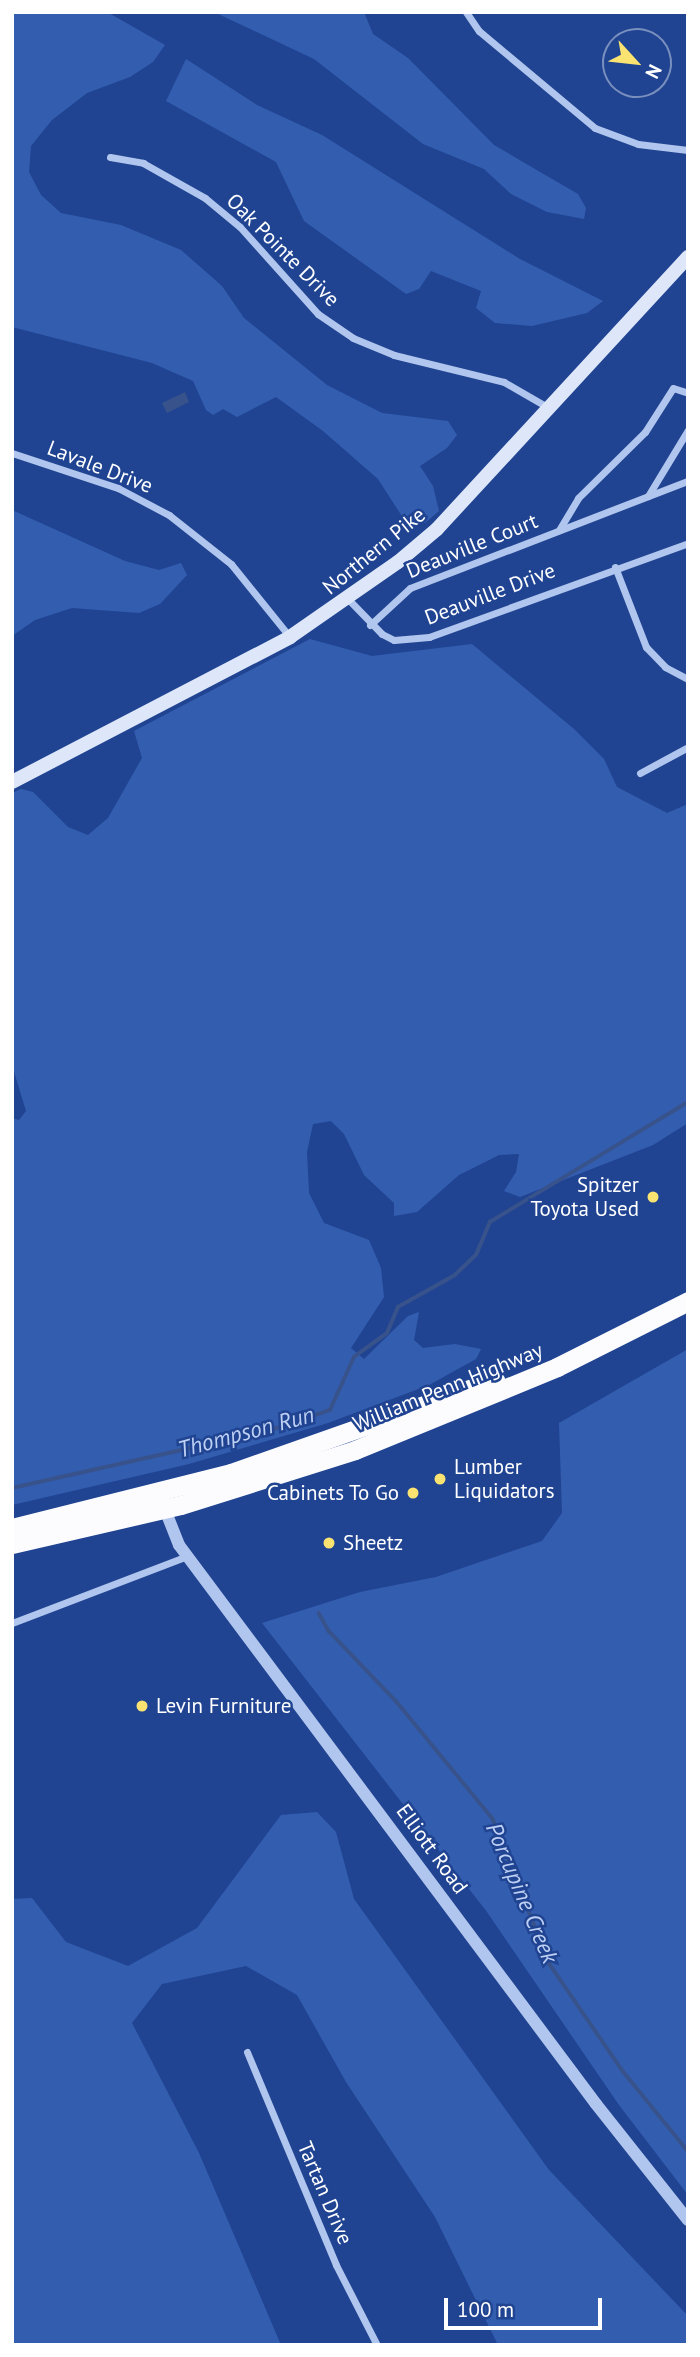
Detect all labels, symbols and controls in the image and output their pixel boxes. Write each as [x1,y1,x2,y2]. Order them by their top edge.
north arrow [602,28,672,98]
text: N [640,61,667,83]
street label: Oak Pointe Drive [221,188,345,312]
street label: Lavale Drive [44,435,156,499]
street label: Northern Pike [318,502,430,600]
street label: Deauville Court [403,508,541,584]
street label: Deauville Drive [421,558,559,630]
place label: Spitzer Toyota Used [531,1172,639,1222]
marker: Spitzer Toyota Used [645,1189,661,1205]
street label: William Penn Highway [349,1337,547,1437]
water label: Thompson Run [175,1401,317,1463]
place label: Lumber Liquidators [454,1454,555,1504]
marker: Lumber Liquidators [432,1471,448,1487]
place label: Cabinets To Go [266,1480,399,1506]
marker: Cabinets To Go [405,1485,421,1501]
place label: Sheetz [343,1530,403,1556]
marker: Sheetz [321,1535,337,1551]
place label: Levin Furniture [156,1693,291,1719]
marker: Levin Furniture [134,1698,150,1714]
street label: Elliott Road [391,1799,473,1899]
water label: Porcupine Creek [480,1819,564,1967]
street label: Tartan Drive [292,2138,358,2248]
scale bar [448,2284,606,2328]
text: 100 m [457,2296,514,2323]

